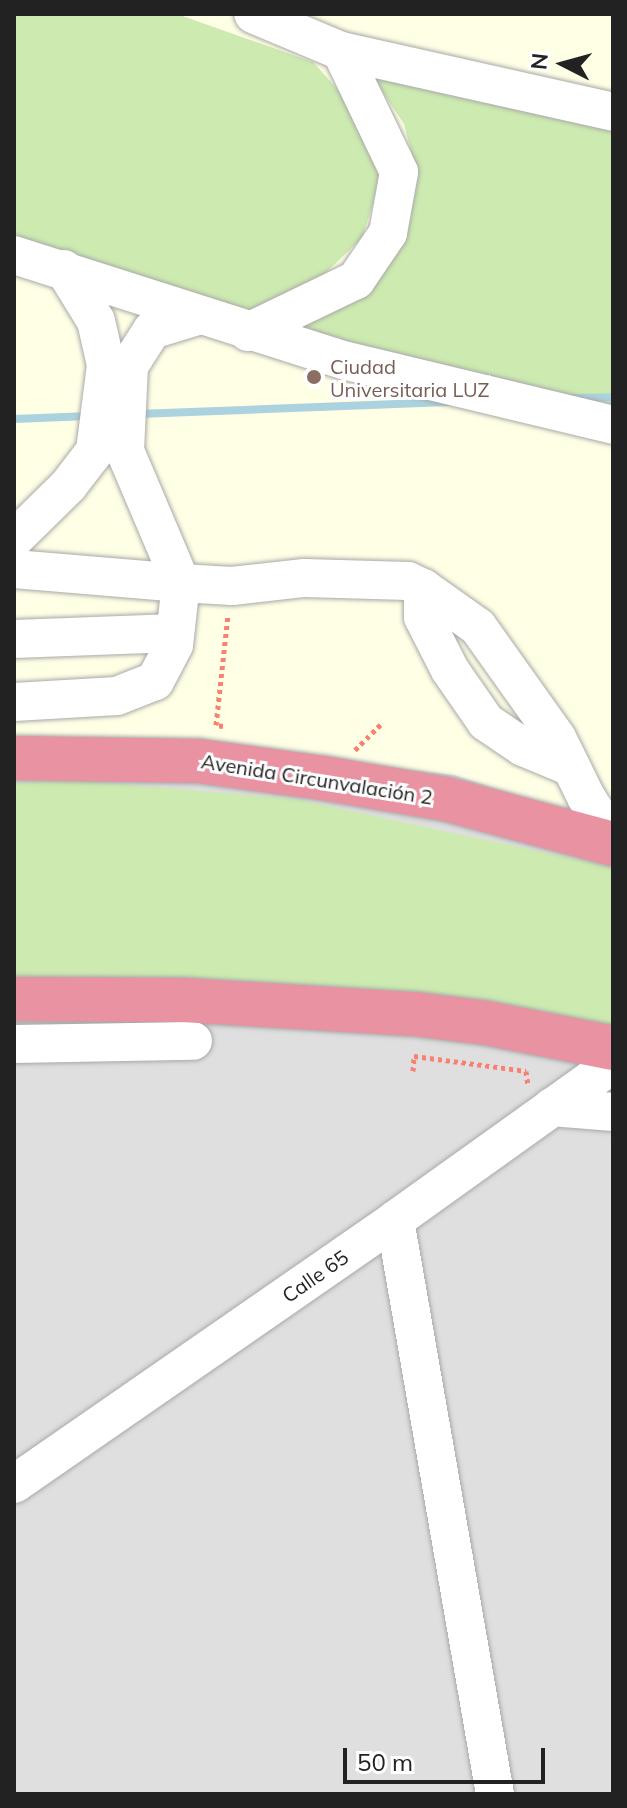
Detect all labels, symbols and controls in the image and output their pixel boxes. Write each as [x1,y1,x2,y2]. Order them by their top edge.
north arrow [523,24,603,104]
text: N [524,52,554,71]
place label: Ciudad Universitaria LUZ [330,354,489,401]
marker: Ciudad Universitaria LUZ [305,368,323,386]
street label: Avenida Circunvalación 2 [200,749,434,809]
street label: Calle 65 [277,1245,353,1307]
scale bar [347,1732,549,1782]
text: 50 m [357,1747,413,1777]

